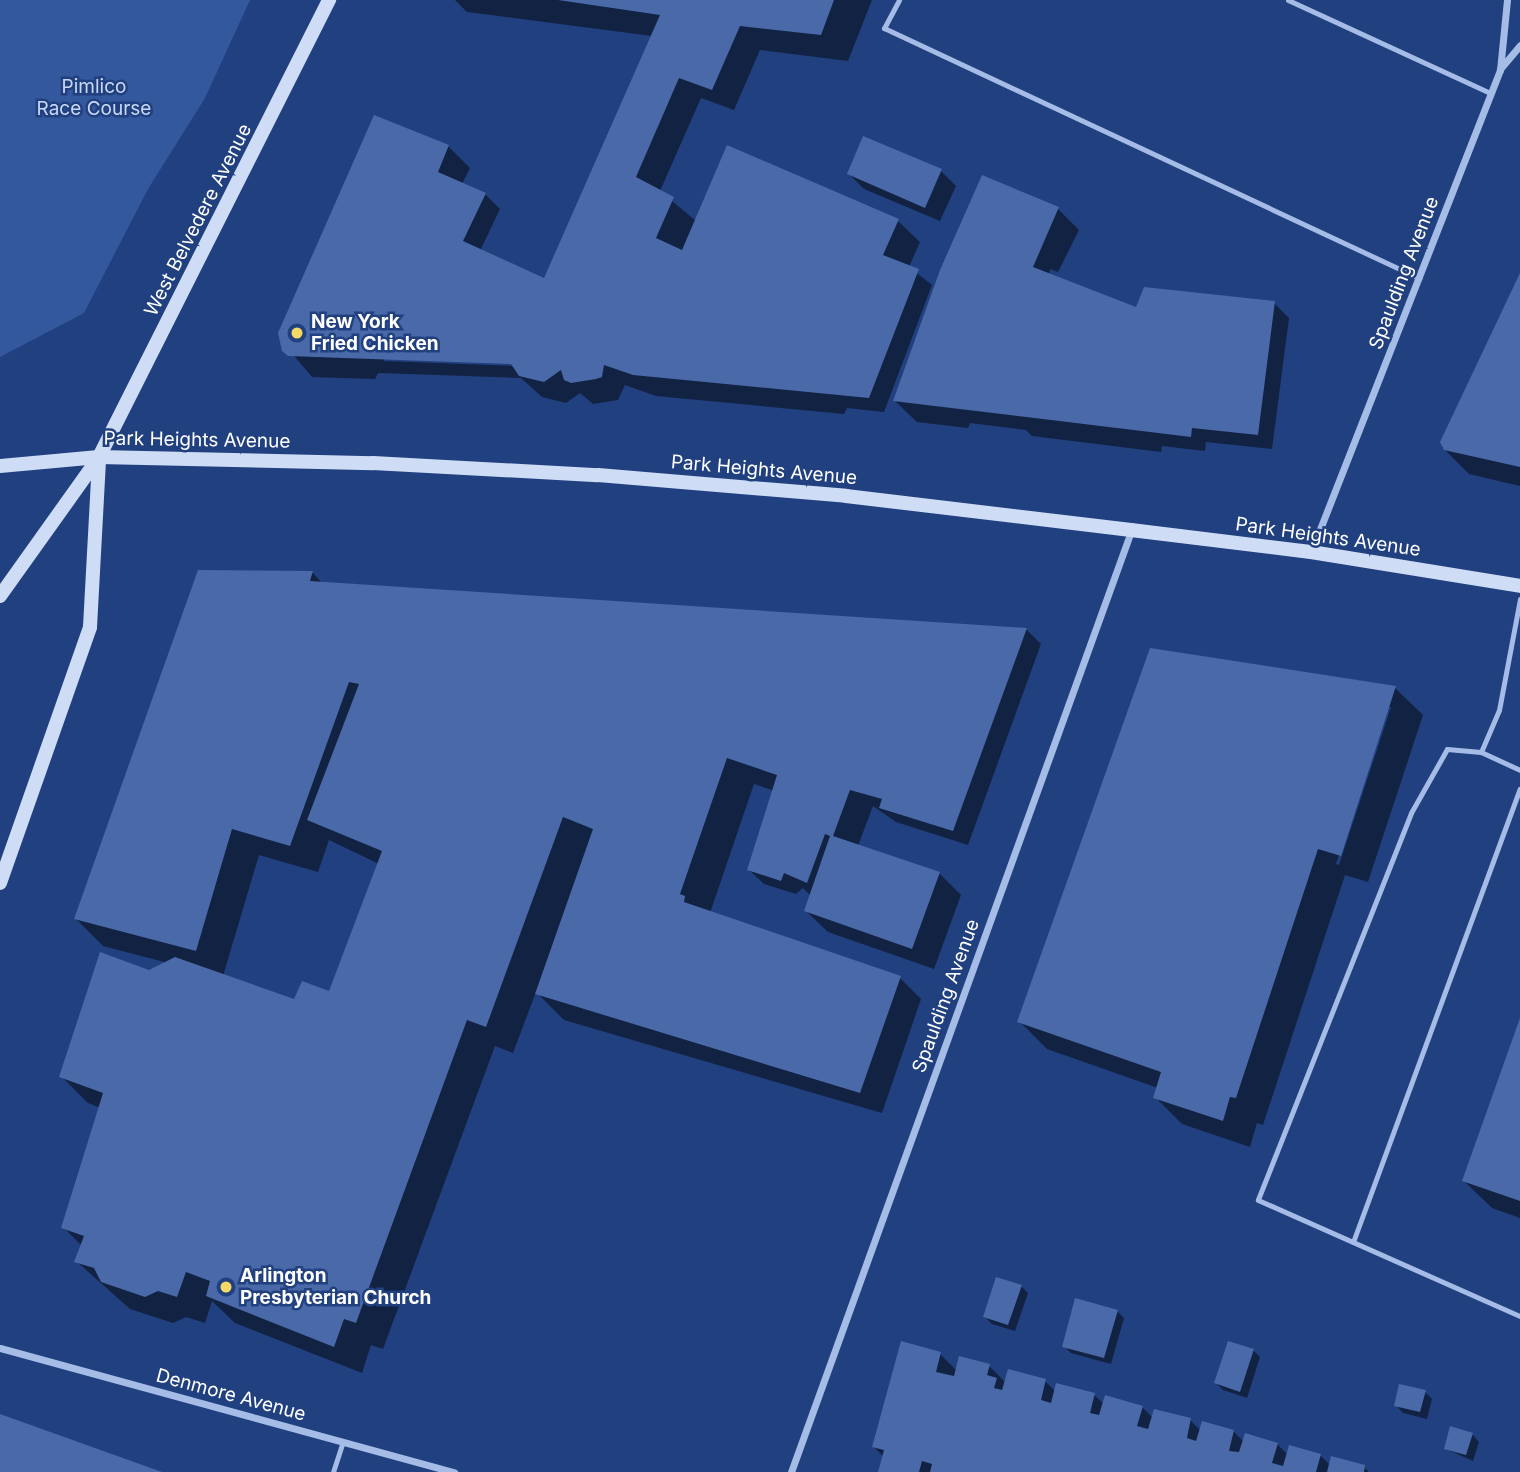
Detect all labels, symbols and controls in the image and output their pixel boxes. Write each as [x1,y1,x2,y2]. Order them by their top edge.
park label: Pimlico Race Course [37,76,151,120]
street label: West Belvedere Avenue [140,120,256,320]
street label: Spaulding Avenue [1364,193,1444,353]
place label: New York Fried Chicken [311,311,439,355]
marker: New York Fried Chicken [289,325,305,341]
street label: Park Heights Avenue [103,427,291,453]
street label: Park Heights Avenue [670,451,858,489]
street label: Park Heights Avenue [1234,513,1422,561]
street label: Spaulding Avenue [908,916,984,1076]
place label: Arlington Presbyterian Church [240,1265,431,1309]
marker: Arlington Presbyterian Church [218,1279,234,1295]
street label: Denmore Avenue [154,1364,308,1426]

